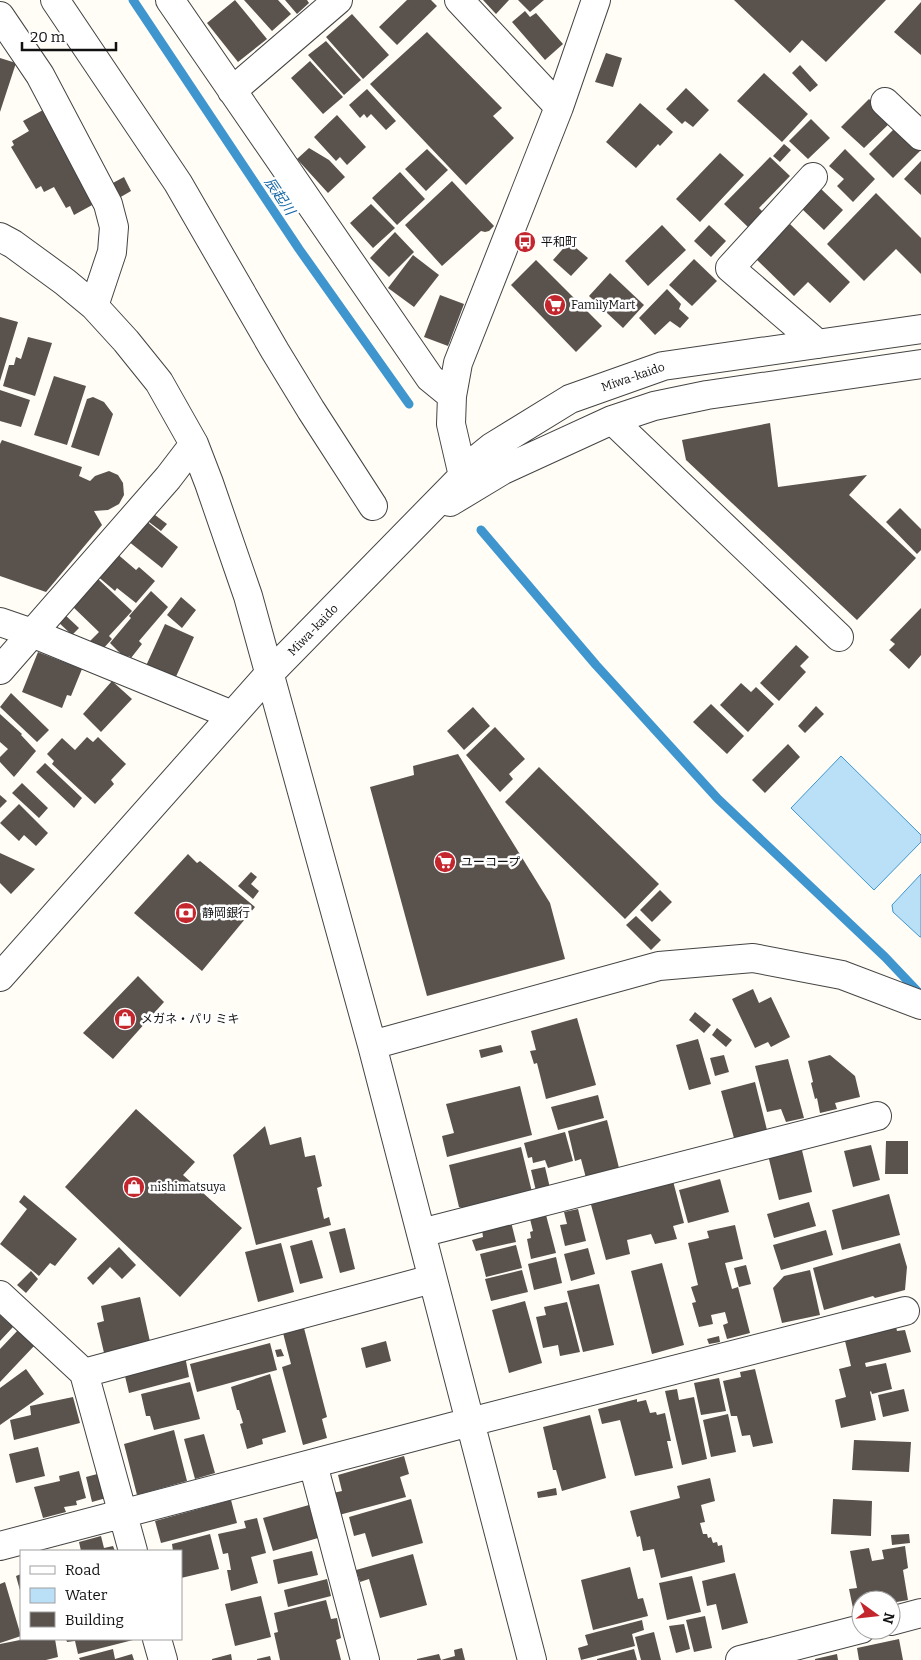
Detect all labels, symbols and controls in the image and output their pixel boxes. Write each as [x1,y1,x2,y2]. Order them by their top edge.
scale bar [22,20,116,52]
text: 20 m [30,28,66,46]
water label: 辰起川 [261,174,299,220]
bus stop icon: 平和町 [513,230,537,254]
place label: 平和町 [541,235,577,249]
supermarket icon: FamilyMart [543,293,567,317]
place label: FamilyMart [571,298,636,312]
street label: Miwa-kaido [599,360,667,394]
street label: Miwa-kaido [285,601,341,659]
supermarket icon: ユーコープ [433,850,457,874]
place label: ユーコープ [461,855,520,869]
bank icon: 静岡銀行 [174,901,198,925]
place label: 静岡銀行 [202,906,250,920]
shop icon: メガネ・パリ ミキ [113,1007,137,1031]
place label: メガネ・パリ ミキ [141,1012,239,1026]
shop icon: nishimatsuya [122,1175,146,1199]
place label: nishimatsuya [150,1180,226,1194]
legend [20,1550,182,1640]
text: Road [65,1561,100,1579]
text: Water [65,1586,108,1604]
north arrow [851,1590,901,1640]
text: Building [65,1611,124,1629]
text: N [878,1611,898,1626]

